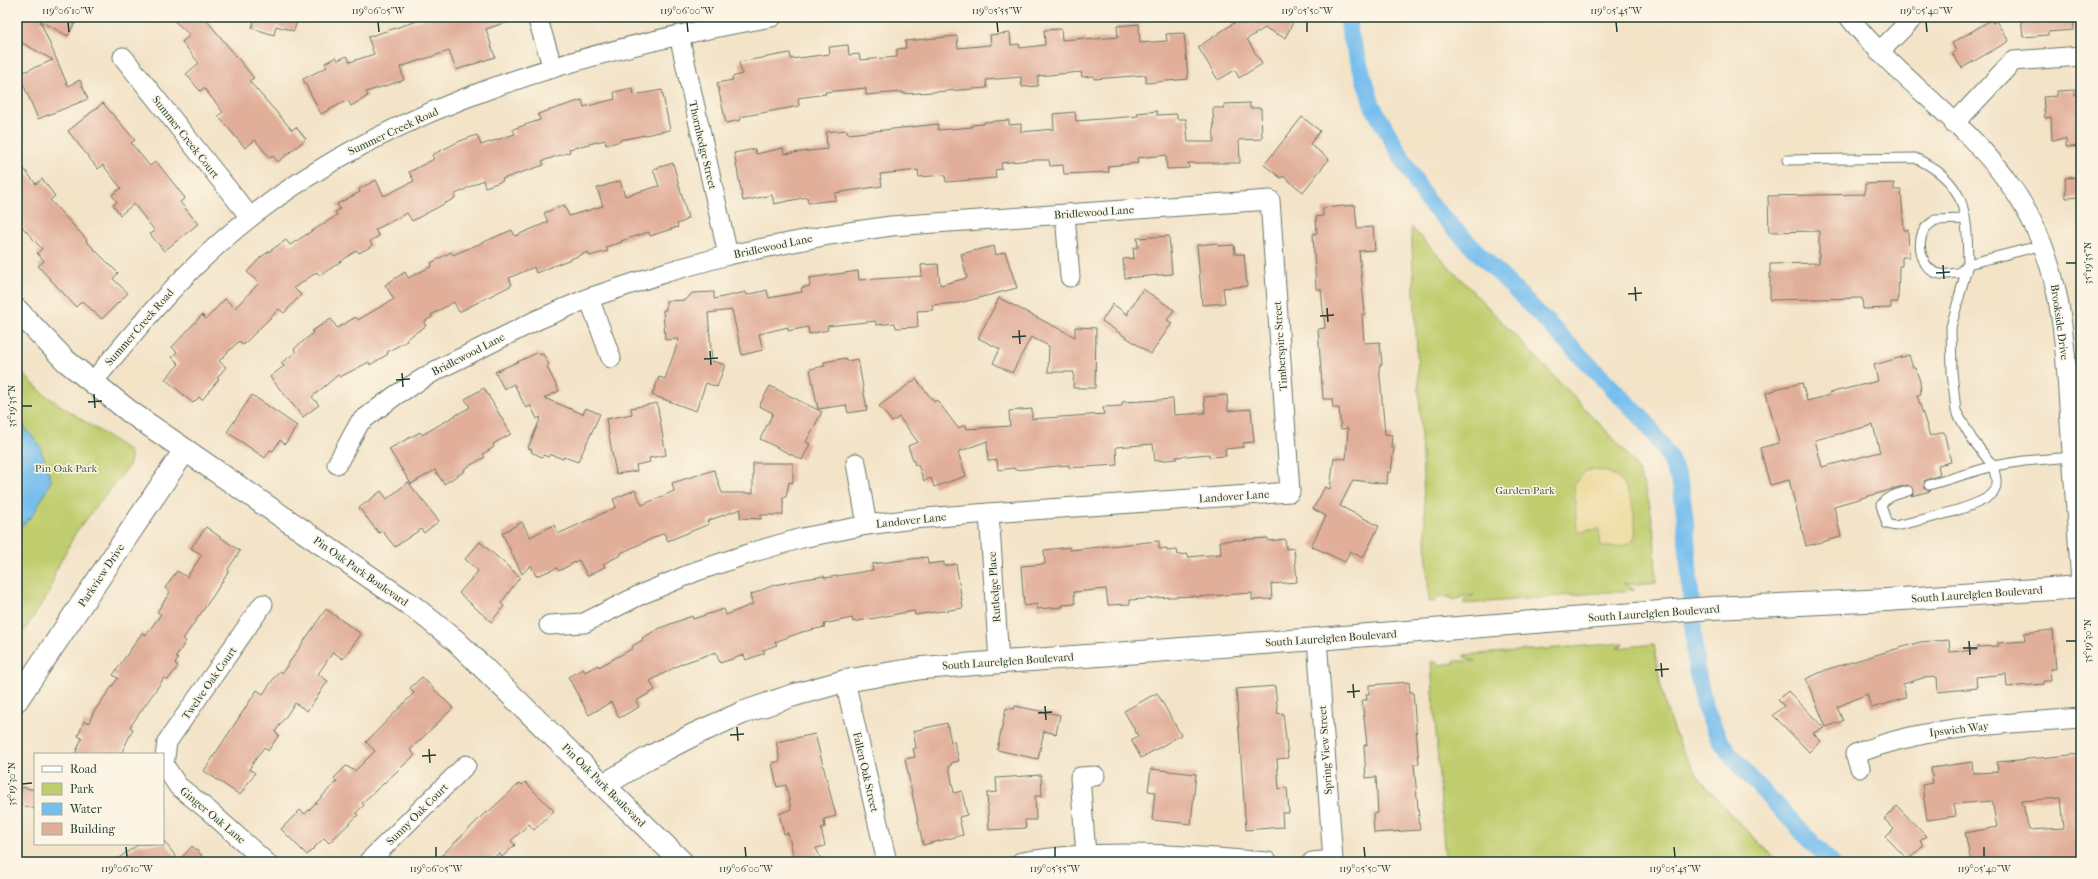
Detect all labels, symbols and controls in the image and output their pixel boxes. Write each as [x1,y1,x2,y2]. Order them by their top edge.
text: 119°06'10"W [42,5,95,17]
text: 119°06'05"W [352,5,406,17]
text: 119°06'00"W [660,5,715,17]
text: 119°05'55"W [972,5,1023,17]
text: 119°05'50"W [1281,5,1334,17]
text: 119°05'45"W [1590,5,1643,17]
text: 119°05'40"W [1899,5,1954,17]
street label: Summer Creek Court [149,93,222,181]
street label: Thornhedge Street [686,100,719,191]
street label: Summer Creek Road [346,104,441,158]
street label: Bridlewood Lane [1054,203,1135,222]
street label: Bridlewood Lane [732,232,814,261]
text: 35°19'35"N [2082,241,2094,284]
street label: Brookside Drive [2048,283,2071,361]
street label: Summer Creek Road [102,285,177,369]
street label: Timberspire Street [1271,300,1290,391]
street label: Bridlewood Lane [430,330,507,378]
text: 35°19'35"N [6,384,18,427]
park label: Pin Oak Park [35,462,97,475]
park label: Garden Park [1495,484,1555,497]
street label: Landover Lane [1198,488,1270,505]
street label: Landover Lane [875,510,947,531]
street label: Pin Oak Park Boulevard [311,534,411,610]
street label: Parkview Drive [76,541,128,609]
street label: Rutledge Place [985,551,1003,623]
street label: South Laurelglen Boulevard [1911,583,2044,606]
street label: South Laurelglen Boulevard [1588,602,1721,625]
text: 35°19'30"N [2082,619,2094,663]
street label: South Laurelglen Boulevard [1265,627,1398,650]
street label: Twelve Oak Court [179,644,239,722]
street label: South Laurelglen Boulevard [942,650,1075,673]
street label: Spring View Street [1316,705,1335,795]
street label: Ipswich Way [1929,719,1991,740]
street label: Fallen Oak Street [850,731,881,814]
street label: Pin Oak Park Boulevard [559,741,649,831]
legend [34,753,164,845]
text: 35°19'30"N [6,762,18,806]
text: Road [70,762,97,776]
street label: Sunny Oak Court [384,781,451,848]
text: Park [70,782,95,796]
street label: Ginger Oak Lane [177,784,248,847]
text: Water [69,802,103,816]
text: Building [70,822,115,836]
text: 119°06'10"W [101,863,154,875]
text: 119°06'05"W [410,863,464,875]
text: 119°06'00"W [719,863,774,875]
text: 119°05'55"W [1030,863,1081,875]
text: 119°05'50"W [1339,863,1392,875]
text: 119°05'45"W [1649,863,1702,875]
text: 119°05'40"W [1957,863,2012,875]

